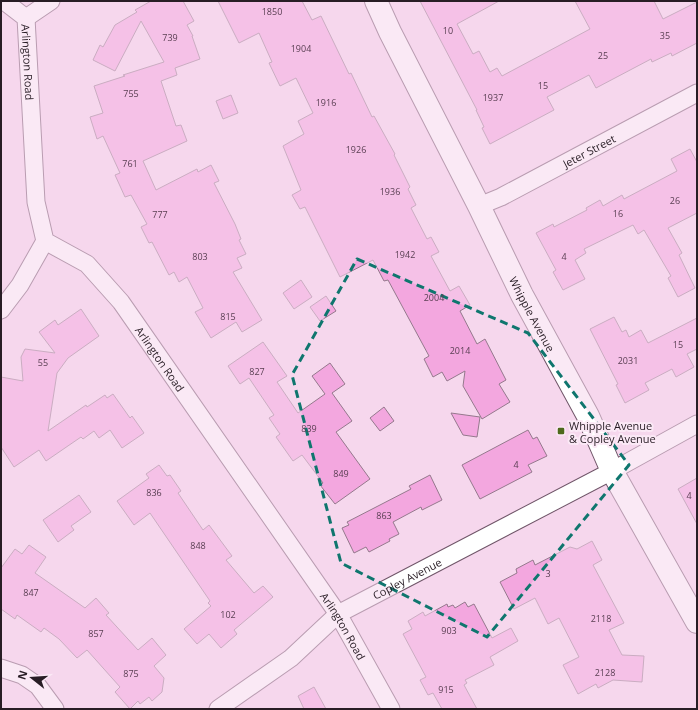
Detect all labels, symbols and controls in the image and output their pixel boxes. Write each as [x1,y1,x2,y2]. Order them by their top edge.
house number: 1850 [262,5,282,18]
street label: Arlington Road [19,24,38,101]
house number: 10 [443,24,453,37]
house number: 35 [660,29,670,42]
house number: 739 [162,31,178,44]
house number: 1904 [291,42,311,55]
house number: 25 [598,49,608,62]
house number: 15 [538,79,548,92]
house number: 755 [123,87,139,100]
house number: 1937 [483,91,503,104]
house number: 1916 [316,96,336,109]
street label: Jeter Street [559,130,618,171]
house number: 1926 [346,143,366,156]
house number: 761 [122,157,138,170]
house number: 1936 [380,185,400,198]
house number: 26 [670,194,680,207]
house number: 16 [613,207,623,220]
house number: 777 [152,208,168,221]
house number: 1942 [395,248,415,261]
house number: 803 [192,250,208,263]
house number: 4 [561,250,567,263]
street label: Whipple Avenue [507,274,559,354]
house number: 2004 [424,291,444,304]
house number: 815 [220,310,236,323]
street label: Arlington Road [132,323,188,394]
house number: 15 [673,338,683,351]
house number: 2014 [450,344,470,357]
house number: 2031 [618,354,638,367]
house number: 55 [38,356,48,369]
house number: 827 [249,365,265,378]
place label: Whipple Avenue & Copley Avenue [569,418,656,446]
house number: 839 [301,422,317,435]
marker: Whipple Avenue & Copley Avenue [556,426,566,436]
house number: 4 [513,458,519,471]
house number: 849 [333,467,349,480]
house number: 836 [146,486,162,499]
house number: 4 [686,489,692,502]
house number: 863 [376,509,392,522]
house number: 848 [190,539,206,552]
street label: Copley Avenue [370,554,444,602]
house number: 3 [545,567,551,580]
house number: 847 [23,586,39,599]
street label: Arlington Road [317,589,369,662]
house number: 102 [220,608,236,621]
house number: 2118 [591,612,611,625]
house number: 903 [441,624,457,637]
house number: 857 [88,627,104,640]
north arrow [12,658,52,698]
house number: 2128 [595,666,615,679]
house number: 875 [123,667,139,680]
text: N [13,668,30,681]
house number: 915 [438,683,454,696]

